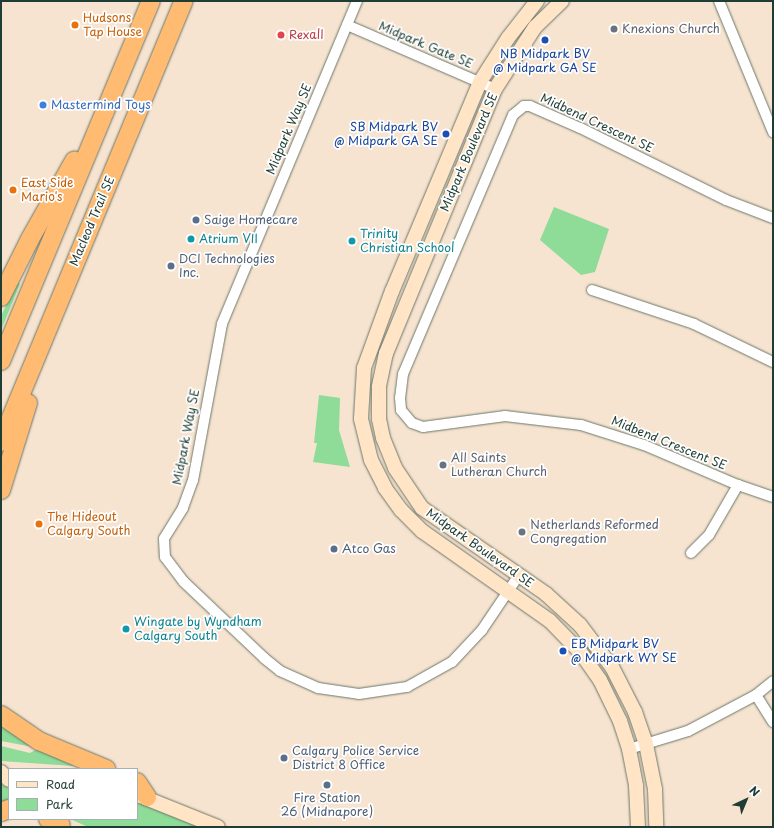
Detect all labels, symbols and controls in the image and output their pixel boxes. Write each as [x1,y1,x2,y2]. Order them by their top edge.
place label: Hudsons Tap House [83,11,143,39]
street label: Midpark Gate SE [377,19,475,71]
marker: Hudsons Tap House [70,20,80,30]
place label: Knexions Church [622,22,719,36]
marker: Knexions Church [609,24,619,34]
place label: Rexall [289,28,323,42]
marker: Rexall [276,30,286,40]
marker: NB Midpark BV @ Midpark GA SE [540,35,550,45]
place label: NB Midpark BV @ Midpark GA SE [493,47,597,75]
street label: Midpark Way SE [263,81,315,177]
street label: Midpark Boulevard SE [437,90,501,214]
street label: Midbend Crescent SE [539,91,655,155]
place label: Mastermind Toys [51,98,151,112]
marker: Mastermind Toys [38,100,48,110]
place label: SB Midpark BV @ Midpark GA SE [334,120,438,148]
marker: SB Midpark BV @ Midpark GA SE [441,129,451,139]
street label: Macleod Trail SE [66,173,118,269]
place label: East Side Mario's [21,176,74,204]
marker: East Side Mario's [8,185,18,195]
place label: Saige Homecare [204,213,298,227]
marker: Saige Homecare [191,215,201,225]
place label: Trinity Christian School [360,227,454,255]
place label: Atrium VII [199,232,258,246]
marker: Atrium VII [186,234,196,244]
marker: Trinity Christian School [347,236,357,246]
place label: DCI Technologies Inc. [179,252,276,280]
marker: DCI Technologies Inc. [166,261,176,271]
street label: Midpark Way SE [170,388,202,486]
street label: Midbend Crescent SE [610,413,728,473]
place label: All Saints Lutheran Church [451,451,547,479]
marker: All Saints Lutheran Church [438,460,448,470]
street label: Midpark Boulevard SE [423,505,537,591]
place label: The Hideout Calgary South [47,510,130,538]
place label: Netherlands Reformed Congregation [530,518,659,546]
marker: The Hideout Calgary South [34,519,44,529]
marker: Netherlands Reformed Congregation [517,527,527,537]
place label: Atco Gas [342,542,396,556]
marker: Atco Gas [329,544,339,554]
place label: Wingate by Wyndham Calgary South [134,615,263,643]
marker: Wingate by Wyndham Calgary South [121,624,131,634]
place label: EB Midpark BV @ Midpark WY SE [571,637,677,665]
marker: EB Midpark BV @ Midpark WY SE [558,646,568,656]
place label: Calgary Police Service District 8 Office [292,744,419,772]
marker: Calgary Police Service District 8 Office [279,753,289,763]
legend [8,768,138,820]
text: Road [46,775,75,793]
marker: Fire Station 26 (Midnapore) [322,780,332,790]
north arrow [726,780,766,820]
text: N [746,782,764,800]
place label: Fire Station 26 (Midnapore) [281,791,373,819]
text: Park [46,795,73,813]

